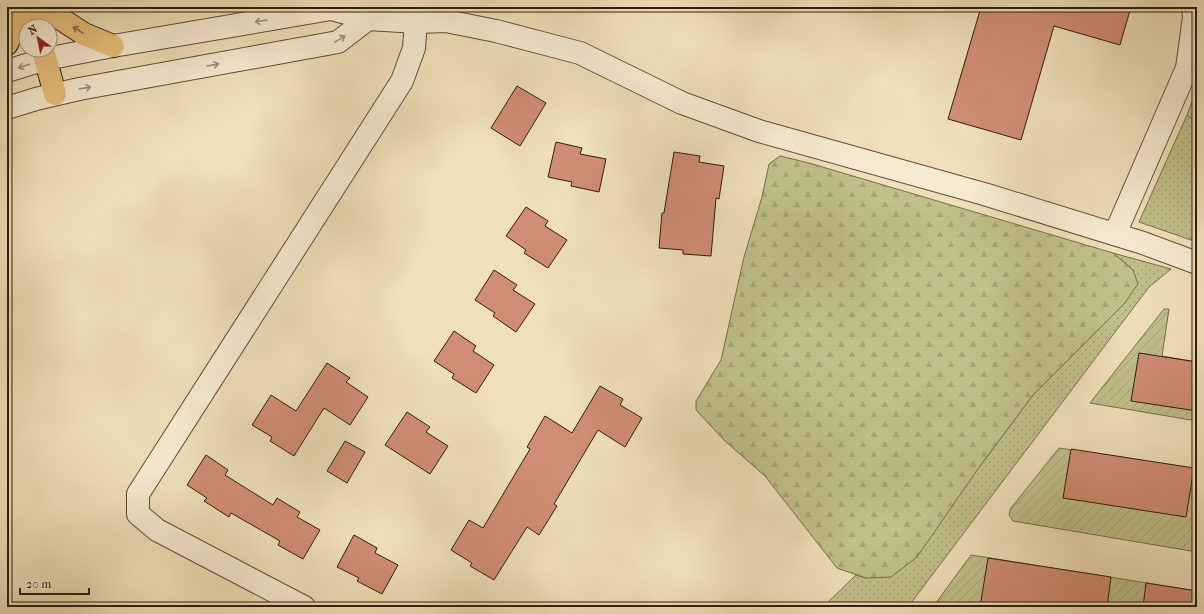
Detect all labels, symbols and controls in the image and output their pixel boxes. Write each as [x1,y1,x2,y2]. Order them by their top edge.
one-way arrow [255,17,268,25]
north arrow [18,18,58,58]
text: N [26,22,40,38]
one-way arrow [72,25,84,33]
one-way arrow [334,35,346,43]
one-way arrow [206,61,219,69]
one-way arrow [17,63,30,70]
one-way arrow [78,84,91,92]
scale bar [20,570,89,596]
text: 20 m [26,577,51,591]

